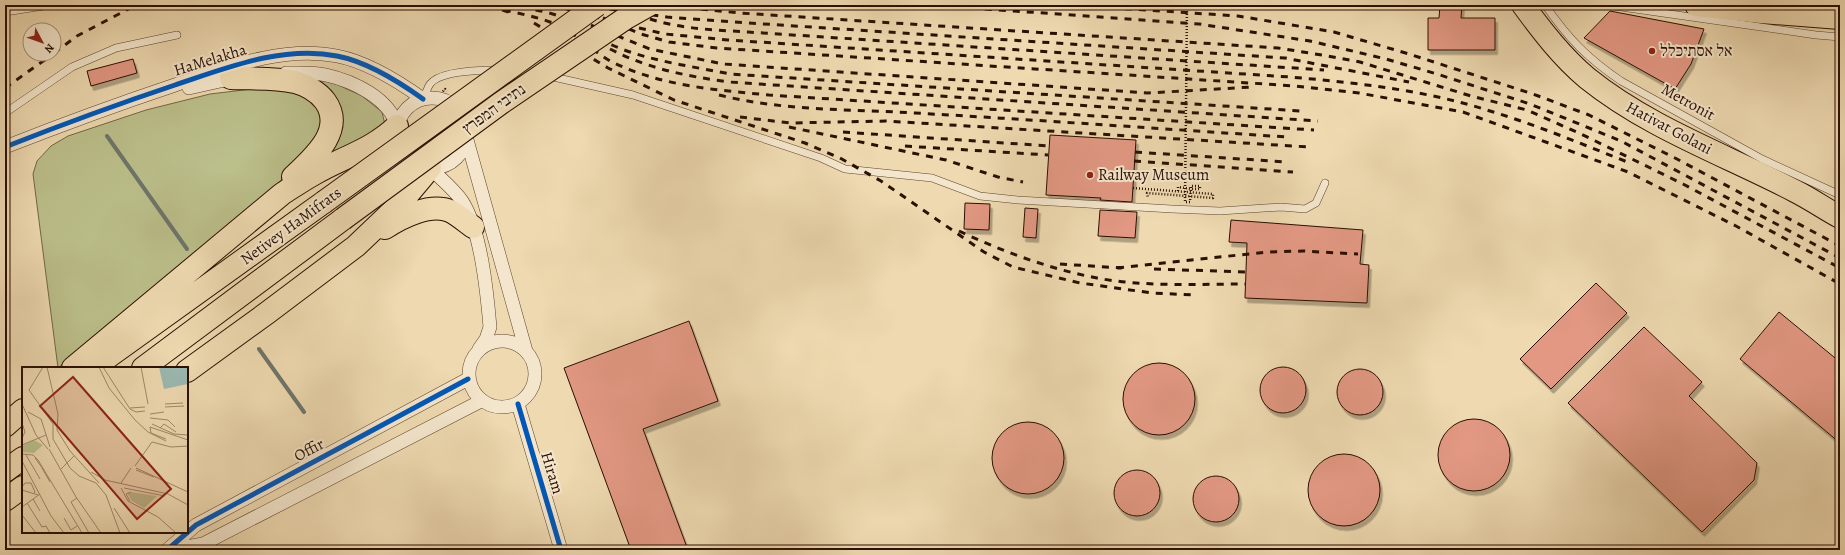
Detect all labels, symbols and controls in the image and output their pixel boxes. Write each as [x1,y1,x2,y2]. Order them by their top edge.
north arrow [22,22,62,62]
street label: HaMelakha [171,38,250,81]
text: N [41,40,57,56]
place label: אל אסתיכלל [1660,40,1732,62]
marker: אל אסתיכלל [1647,46,1657,56]
street label: Metronit [1657,78,1719,126]
street label: נתיבי המפרץ [458,79,530,139]
street label: Hativat Golani [1622,96,1716,160]
place label: Railway Museum [1098,164,1209,186]
marker: Railway Museum [1085,170,1095,180]
street label: Netivey HaMifrats [236,182,346,270]
inset map [22,367,188,533]
street label: Offir [290,433,328,467]
street label: Hiram [535,449,569,497]

